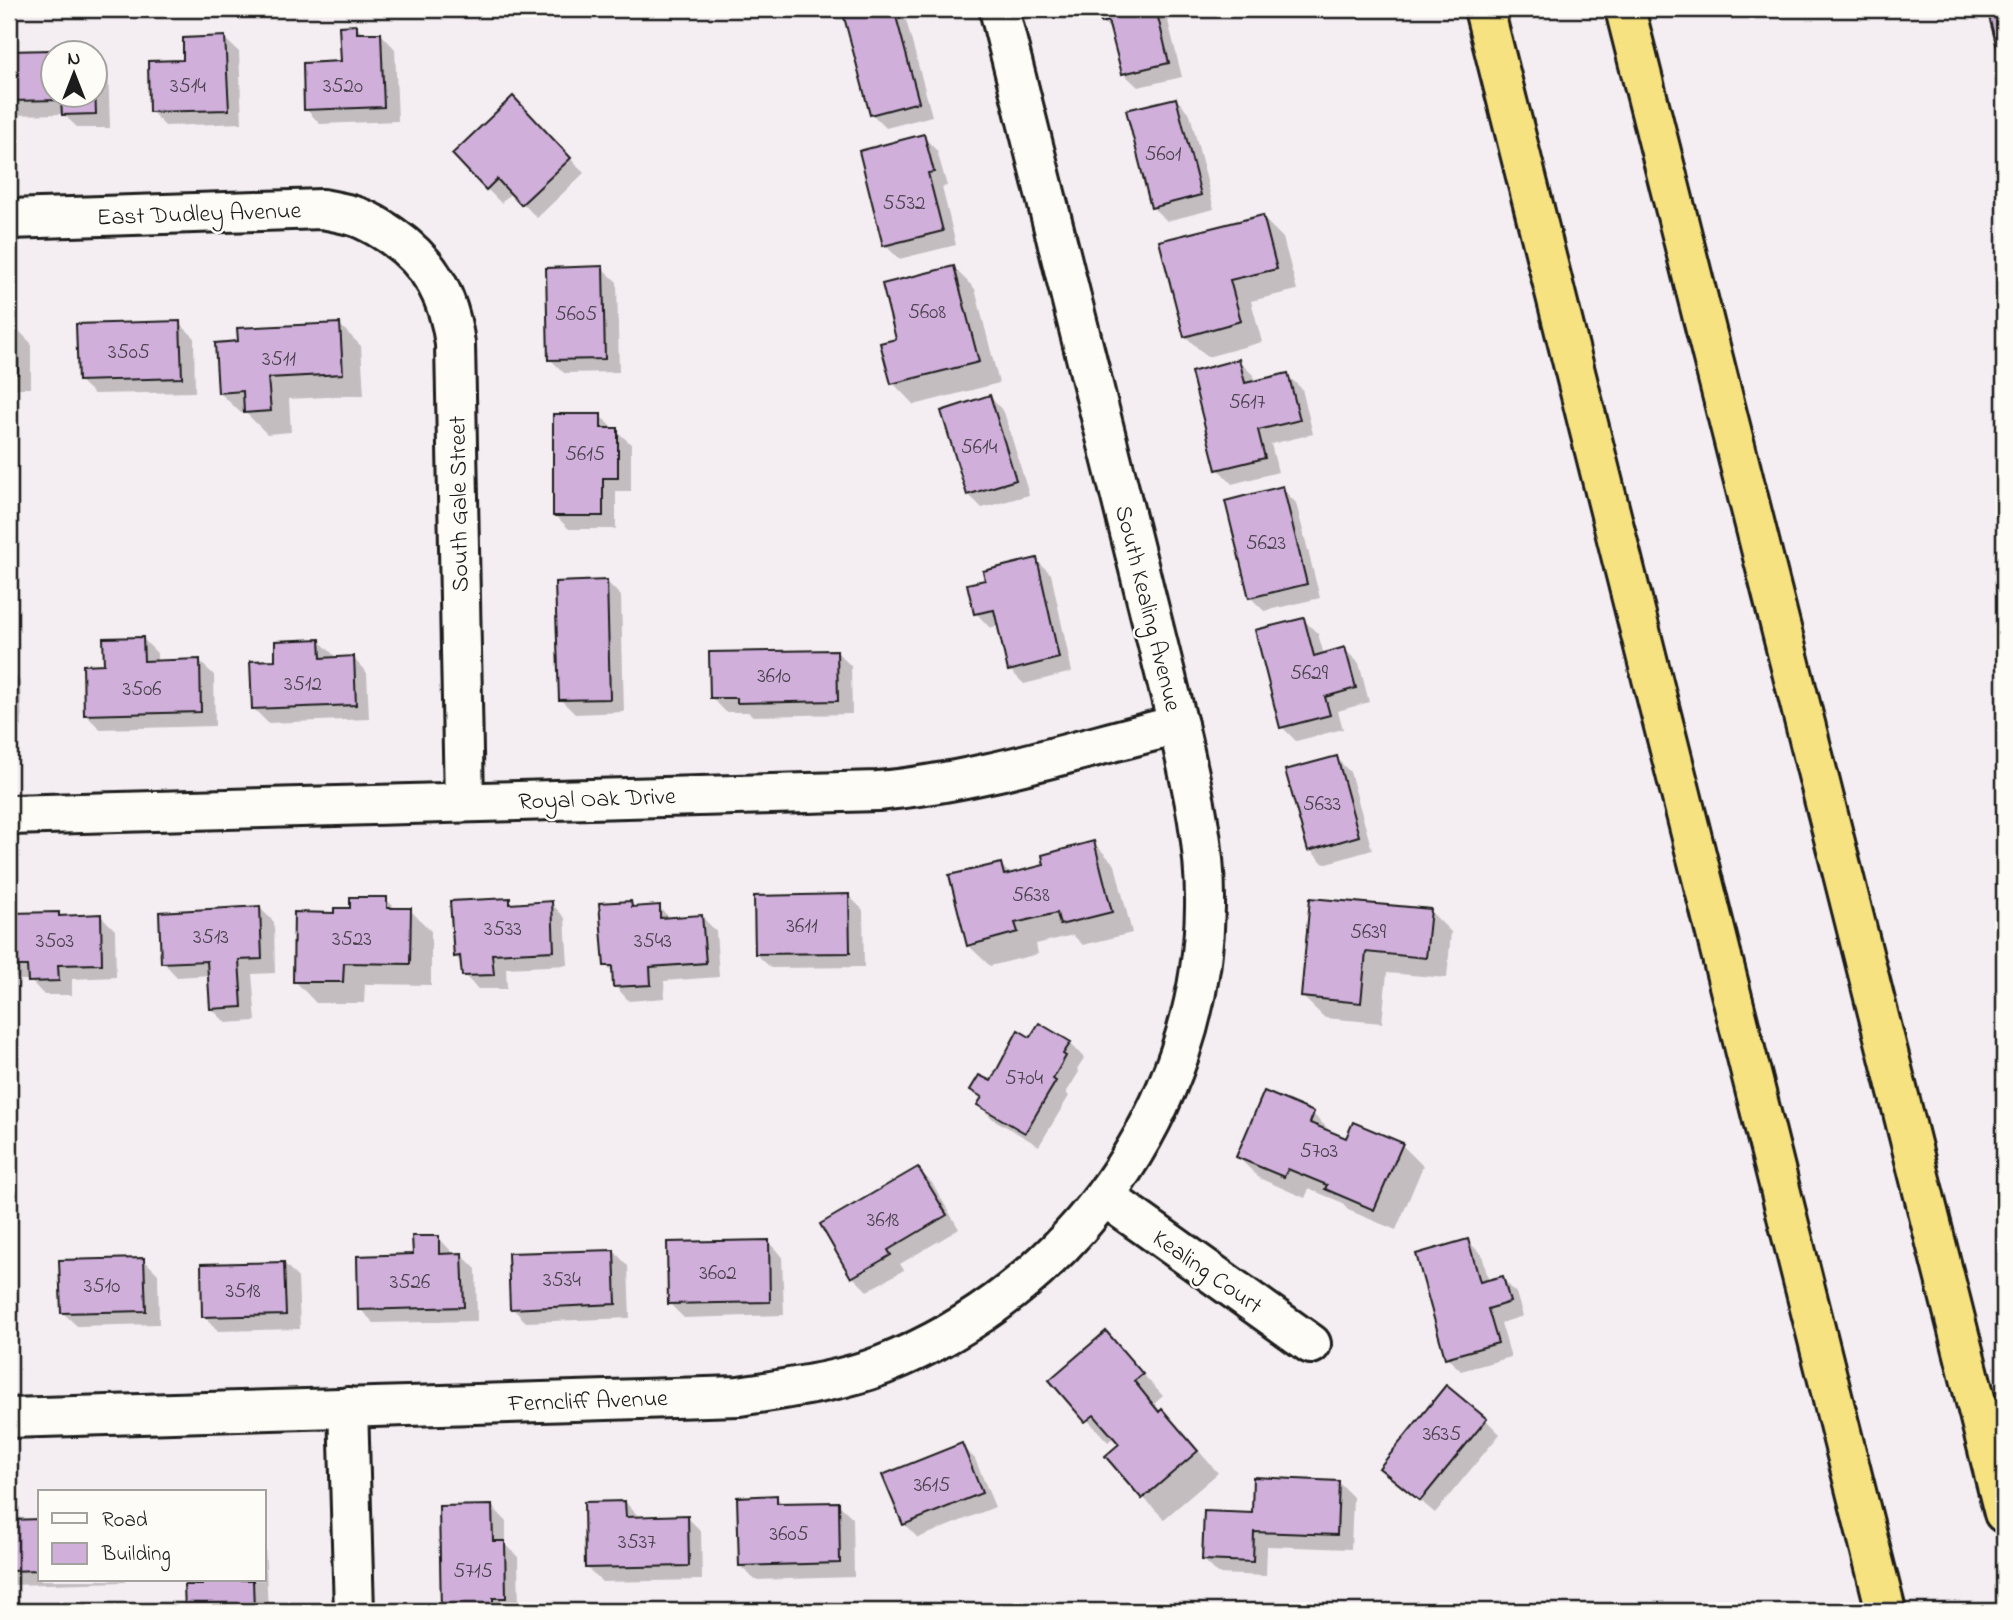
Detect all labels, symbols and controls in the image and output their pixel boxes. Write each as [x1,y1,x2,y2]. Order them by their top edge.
north arrow [38,38,108,108]
text: N [68,46,81,73]
house number: 3514 [170,72,206,102]
house number: 3520 [323,72,363,102]
house number: 5601 [1144,140,1182,170]
house number: 5532 [882,189,926,219]
street label: East Dudley Avenue [96,194,302,238]
house number: 5608 [908,298,946,328]
house number: 5605 [555,300,597,330]
house number: 3505 [108,338,150,368]
house number: 3511 [262,345,296,375]
house number: 5617 [1229,388,1266,418]
street label: South Gale Street [441,416,480,592]
house number: 5614 [961,433,998,463]
house number: 5615 [565,440,605,470]
street label: South Kealing Avenue [1104,502,1189,715]
house number: 5623 [1246,529,1286,559]
house number: 5629 [1290,659,1329,689]
house number: 3610 [757,662,791,692]
house number: 3512 [284,670,322,700]
house number: 3506 [123,675,162,705]
street label: Royal Oak Drive [518,780,677,822]
house number: 5633 [1303,790,1341,820]
house number: 5638 [1012,881,1050,911]
house number: 3611 [786,912,818,942]
house number: 3533 [484,915,522,945]
house number: 5639 [1350,918,1387,948]
house number: 3513 [193,923,229,953]
house number: 3523 [332,925,372,955]
house number: 3503 [36,927,74,957]
house number: 3543 [634,927,672,957]
house number: 5704 [1005,1064,1044,1094]
house number: 5703 [1300,1137,1338,1167]
house number: 3618 [867,1206,899,1236]
street label: Kealing Court [1144,1222,1269,1324]
house number: 3602 [699,1259,737,1289]
house number: 3534 [543,1266,581,1296]
house number: 3526 [390,1268,430,1298]
house number: 3510 [84,1272,120,1302]
house number: 3518 [225,1277,261,1307]
street label: Ferncliff Avenue [507,1382,669,1423]
house number: 3635 [1423,1420,1461,1450]
house number: 3615 [914,1471,950,1501]
legend [38,1490,266,1582]
text: Road [102,1506,148,1536]
house number: 3605 [770,1520,809,1550]
house number: 3537 [618,1528,656,1558]
text: Building [101,1540,171,1572]
house number: 5715 [453,1557,493,1587]

